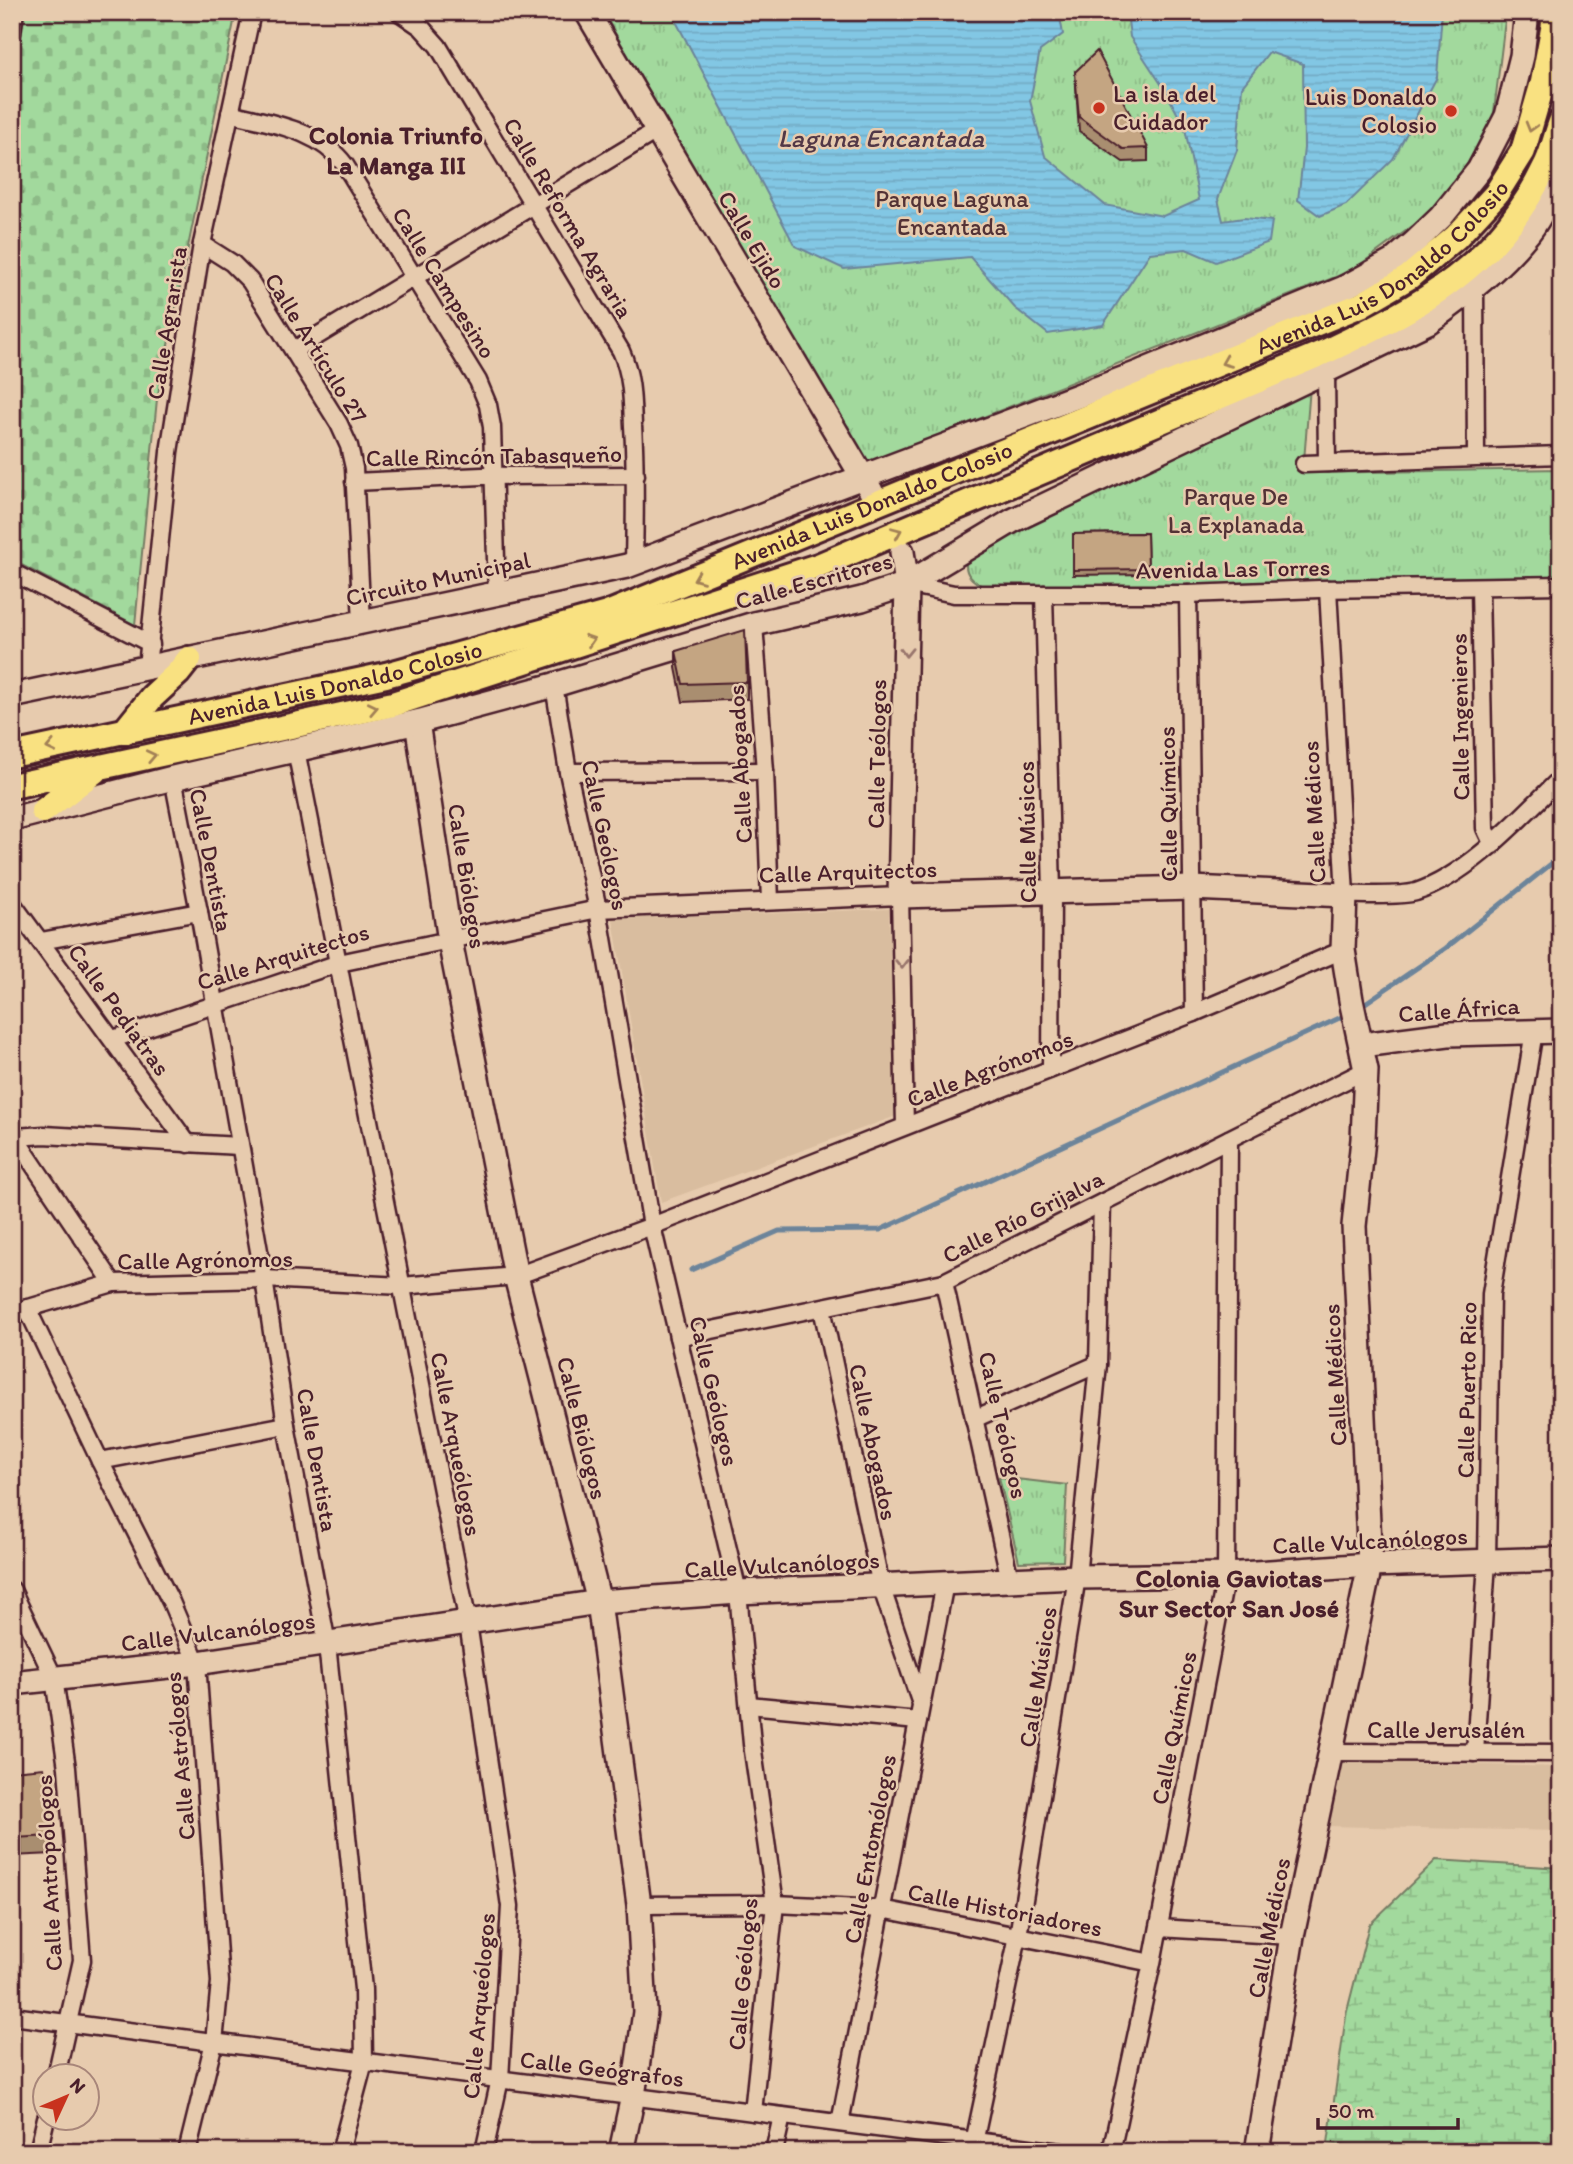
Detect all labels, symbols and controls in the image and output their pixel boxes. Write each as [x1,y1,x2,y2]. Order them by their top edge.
place label: La isla del Cuidador [1113,79,1216,136]
place label: Luis Donaldo Colosio [1305,82,1437,139]
marker: La isla del Cuidador [1091,100,1107,116]
marker: Luis Donaldo Colosio [1443,103,1459,119]
street label: Calle Reforma Agraria [497,112,640,323]
district label: Colonia Triunfo La Manga III [309,119,483,181]
one-way arrow [1524,120,1539,132]
water label: Laguna Encantada [778,122,985,154]
street label: Avenida Luis Donaldo Colosio [1251,175,1515,360]
park label: Parque Laguna Encantada [875,184,1029,241]
street label: Calle Ejido [712,185,793,294]
street label: Calle Campesino [386,202,503,364]
street label: Calle Agrarista [140,244,193,402]
street label: Calle Artículo 27 [259,267,374,428]
one-way arrow [1221,354,1233,368]
street label: Avenida Luis Donaldo Colosio [727,434,1017,576]
street label: Calle Rincón Tabasqueño [366,439,622,472]
park label: Parque De La Explanada [1168,482,1305,539]
one-way arrow [891,527,903,541]
street label: Circuito Municipal [343,545,533,612]
street label: Calle Escritores [732,546,896,615]
street label: Avenida Las Torres [1135,552,1331,585]
one-way arrow [692,569,704,583]
one-way arrow [584,633,596,648]
street label: Calle Ingenieros [1444,633,1475,801]
street label: Avenida Luis Donaldo Colosio [185,634,485,731]
one-way arrow [898,647,913,658]
street label: Calle Teólogos [861,679,892,829]
street label: Calle Abogados [721,684,758,844]
one-way arrow [367,701,379,716]
street label: Calle Químicos [1152,726,1183,882]
one-way arrow [45,739,57,753]
street label: Calle Médicos [1295,740,1332,884]
one-way arrow [145,749,157,764]
street label: Calle Geólogos [575,757,636,913]
street label: Calle Músicos [1011,761,1042,903]
street label: Calle Dentista [183,786,240,934]
street label: Calle Biólogos [442,801,493,950]
street label: Calle Arquitectos [758,854,938,889]
street label: Calle Arquitectos [193,917,372,996]
street label: Calle Pediatras [62,938,177,1081]
one-way arrow [894,959,909,970]
street label: Calle África [1397,991,1521,1028]
street label: Calle Agrónomos [902,1023,1077,1114]
street label: Calle Río Grijalva [937,1163,1109,1270]
street label: Calle Agrónomos [117,1243,293,1276]
street label: Calle Puerto Rico [1450,1301,1483,1479]
street label: Calle Médicos [1316,1303,1353,1447]
street label: Calle Geólogos [683,1313,746,1469]
street label: Calle Arqueólogos [424,1349,489,1538]
street label: Calle Teólogos [972,1349,1034,1501]
street label: Calle Biólogos [551,1353,614,1502]
street label: Calle Abogados [843,1361,904,1523]
street label: Calle Dentista [291,1386,344,1534]
street label: Calle Vulcanólogos [1272,1521,1468,1560]
street label: Calle Vulcanólogos [684,1545,880,1584]
district label: Colonia Gaviotas Sur Sector San José [1119,1562,1339,1624]
street label: Calle Músicos [1012,1604,1063,1749]
street label: Calle Vulcanólogos [119,1605,317,1658]
street label: Calle Químicos [1144,1649,1203,1807]
street label: Calle Astrólogos [158,1671,201,1842]
street label: Calle Jerusalén [1367,1715,1525,1744]
street label: Calle Entomólogos [837,1752,902,1946]
street label: Calle Antropólogos [29,1774,68,1972]
street label: Calle Médicos [1241,1855,1296,2001]
street label: Calle Historiadores [905,1876,1105,1943]
street label: Calle Geólogos [721,1896,764,2051]
street label: Calle Arqueólogos [456,1912,501,2100]
street label: Calle Geógrafos [518,2044,686,2093]
north arrow [32,2062,102,2132]
text: N [65,2073,91,2098]
scale bar [1318,2087,1458,2131]
text: 50 m [1328,2098,1375,2123]

